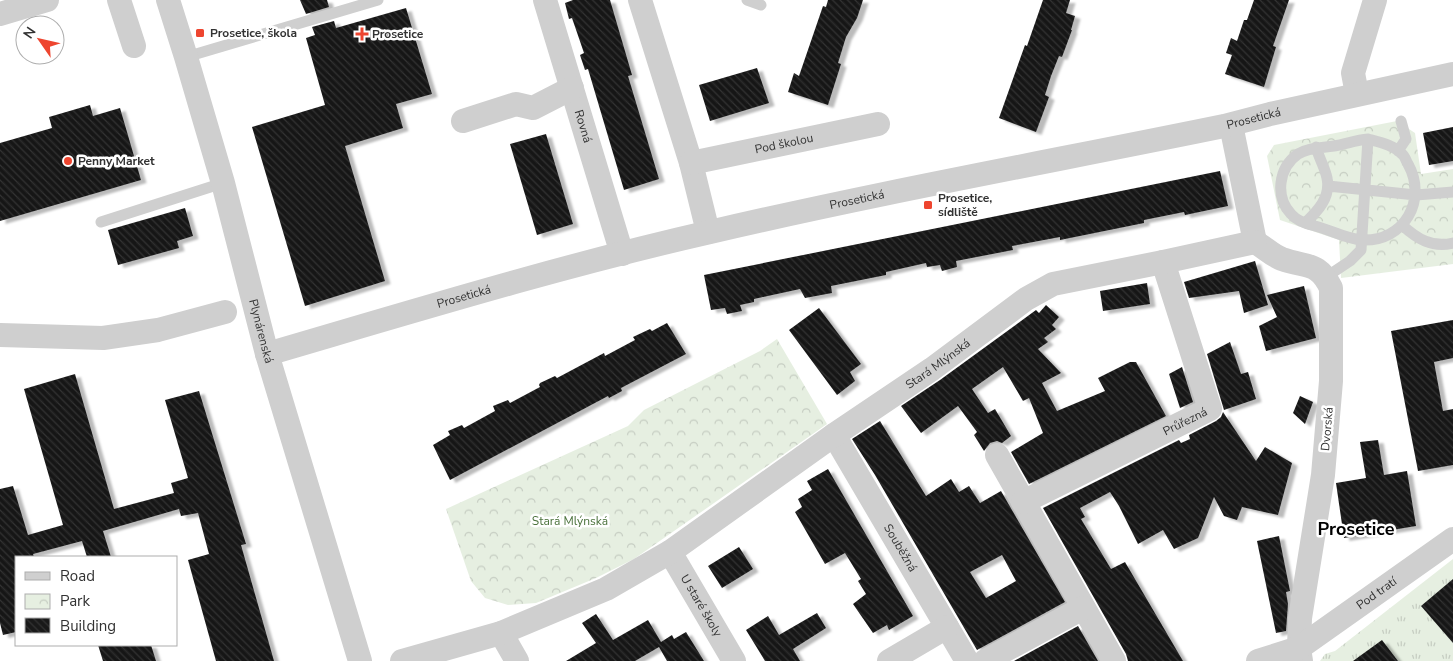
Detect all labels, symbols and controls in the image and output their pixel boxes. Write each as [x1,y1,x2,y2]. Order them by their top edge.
north arrow [15,15,65,65]
text: N [19,23,40,43]
place label: Prosetice, škola [210,25,297,41]
place label: Prosetice [372,26,424,42]
marker: Prosetice, škola [194,27,206,39]
marker: Prosetice [356,28,368,40]
street label: Prosetická [1225,104,1282,133]
street label: Rovná [571,108,596,145]
street label: Pod školou [753,130,815,157]
place label: Penny Market [78,153,155,169]
marker: Penny Market [62,155,74,167]
street label: Prosetická [828,186,886,213]
place label: Prosetice, sídliště [938,190,992,220]
marker: Prosetice, sídliště [922,199,934,211]
street label: Prosetická [435,281,493,312]
street label: Plynárenská [245,297,277,365]
street label: Stará Mlýnská [902,335,974,393]
street label: Průřezná [1160,404,1210,439]
street label: Dvorská [1317,406,1337,452]
park label: Stará Mlýnská [532,513,608,529]
district label: Prosetice [1318,517,1395,541]
street label: Souběžná [880,521,921,575]
legend [15,556,178,646]
text: Road [60,566,95,586]
street label: U staré školy [677,571,726,640]
street label: Pod tratí [1353,573,1401,613]
text: Park [60,591,90,611]
text: Building [60,616,116,636]

